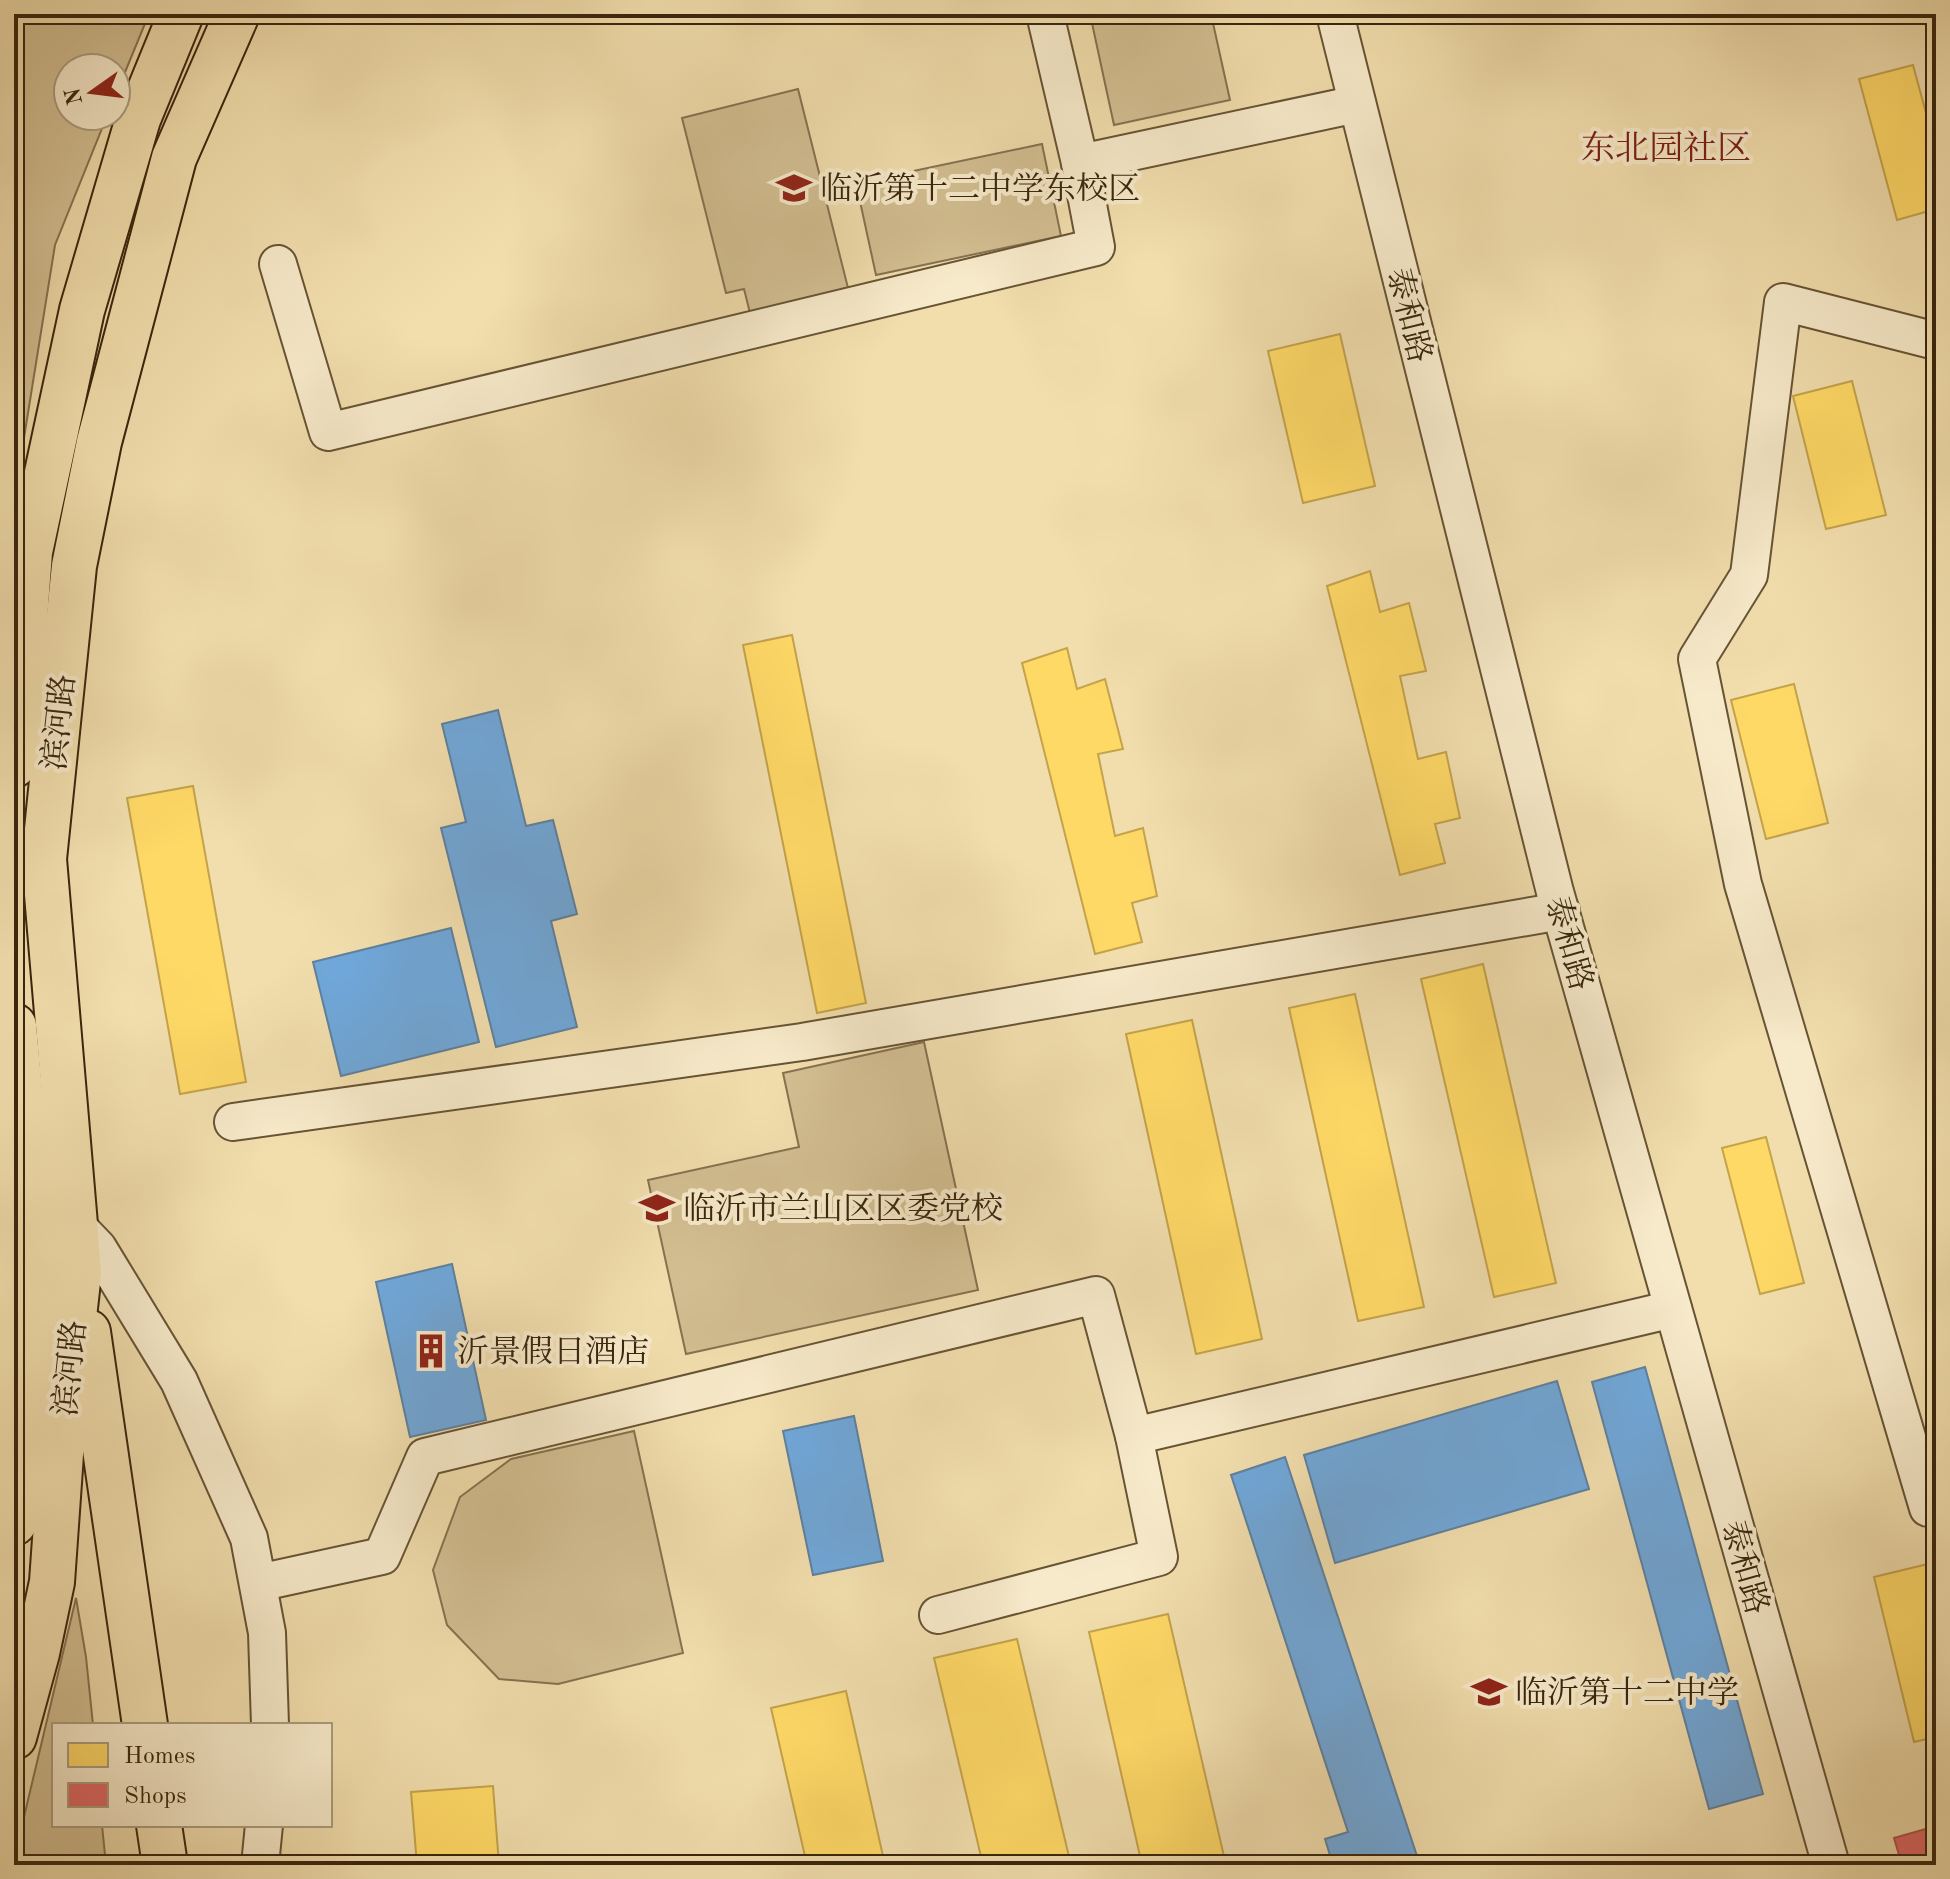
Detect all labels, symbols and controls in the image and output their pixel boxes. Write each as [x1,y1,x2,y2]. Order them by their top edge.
north arrow [52,52,132,132]
text: N [62,85,87,107]
district label: 东北园社区 [1581,130,1751,167]
school or university icon: 临沂第十二中学东校区 [775,169,813,207]
place label: 临沂第十二中学东校区 [820,171,1140,207]
street label: 泰和路 [1380,265,1437,366]
street label: 滨河路 [36,672,82,772]
street label: 泰和路 [1539,892,1599,994]
school or university icon: 临沂市兰山区区委党校 [638,1189,676,1227]
place label: 临沂市兰山区区委党校 [683,1191,1003,1227]
street label: 滨河路 [47,1318,93,1418]
building icon: 沂景假日酒店 [412,1332,450,1370]
place label: 沂景假日酒店 [457,1334,649,1370]
street label: 泰和路 [1715,1516,1775,1618]
school or university icon: 临沂第十二中学 [1470,1673,1508,1711]
place label: 临沂第十二中学 [1515,1675,1739,1711]
legend [52,1723,332,1827]
text: Homes [124,1745,195,1769]
text: Shops [124,1785,187,1809]

